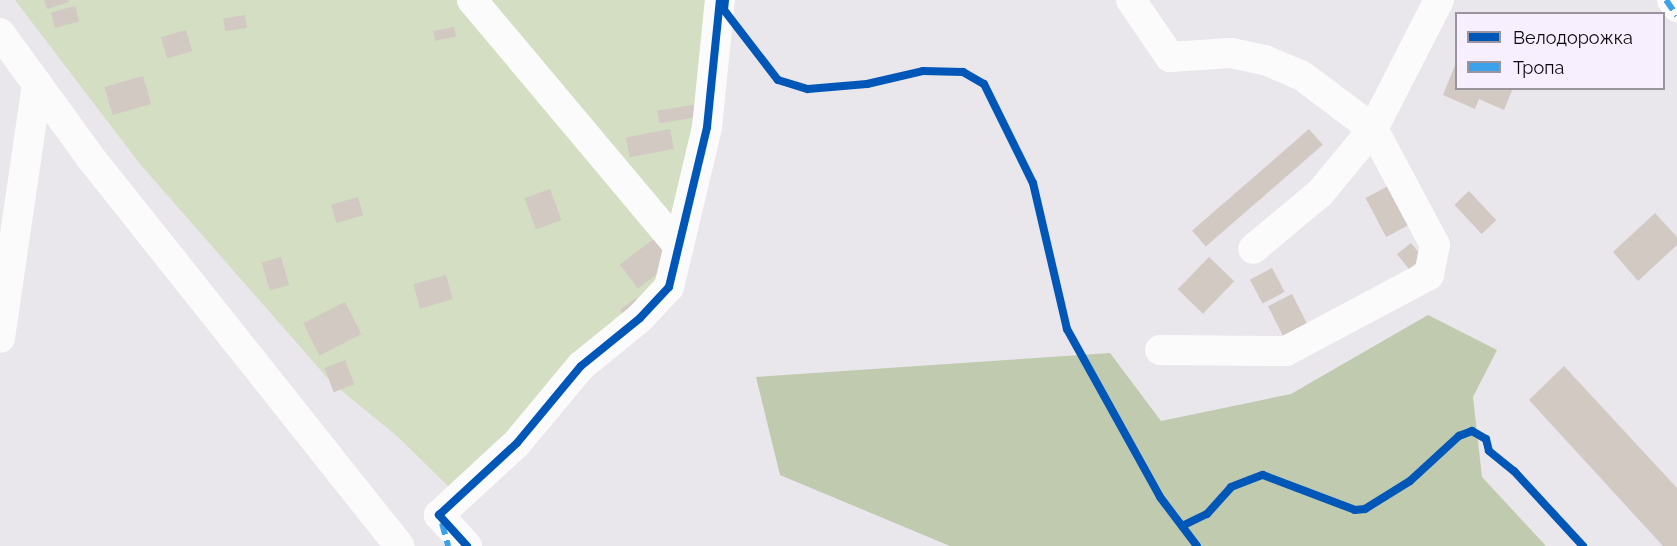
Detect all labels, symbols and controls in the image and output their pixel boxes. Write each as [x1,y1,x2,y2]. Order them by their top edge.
legend [1455,12,1665,90]
text: Велодорожка [1513,27,1633,48]
text: Тропа [1513,57,1564,78]

